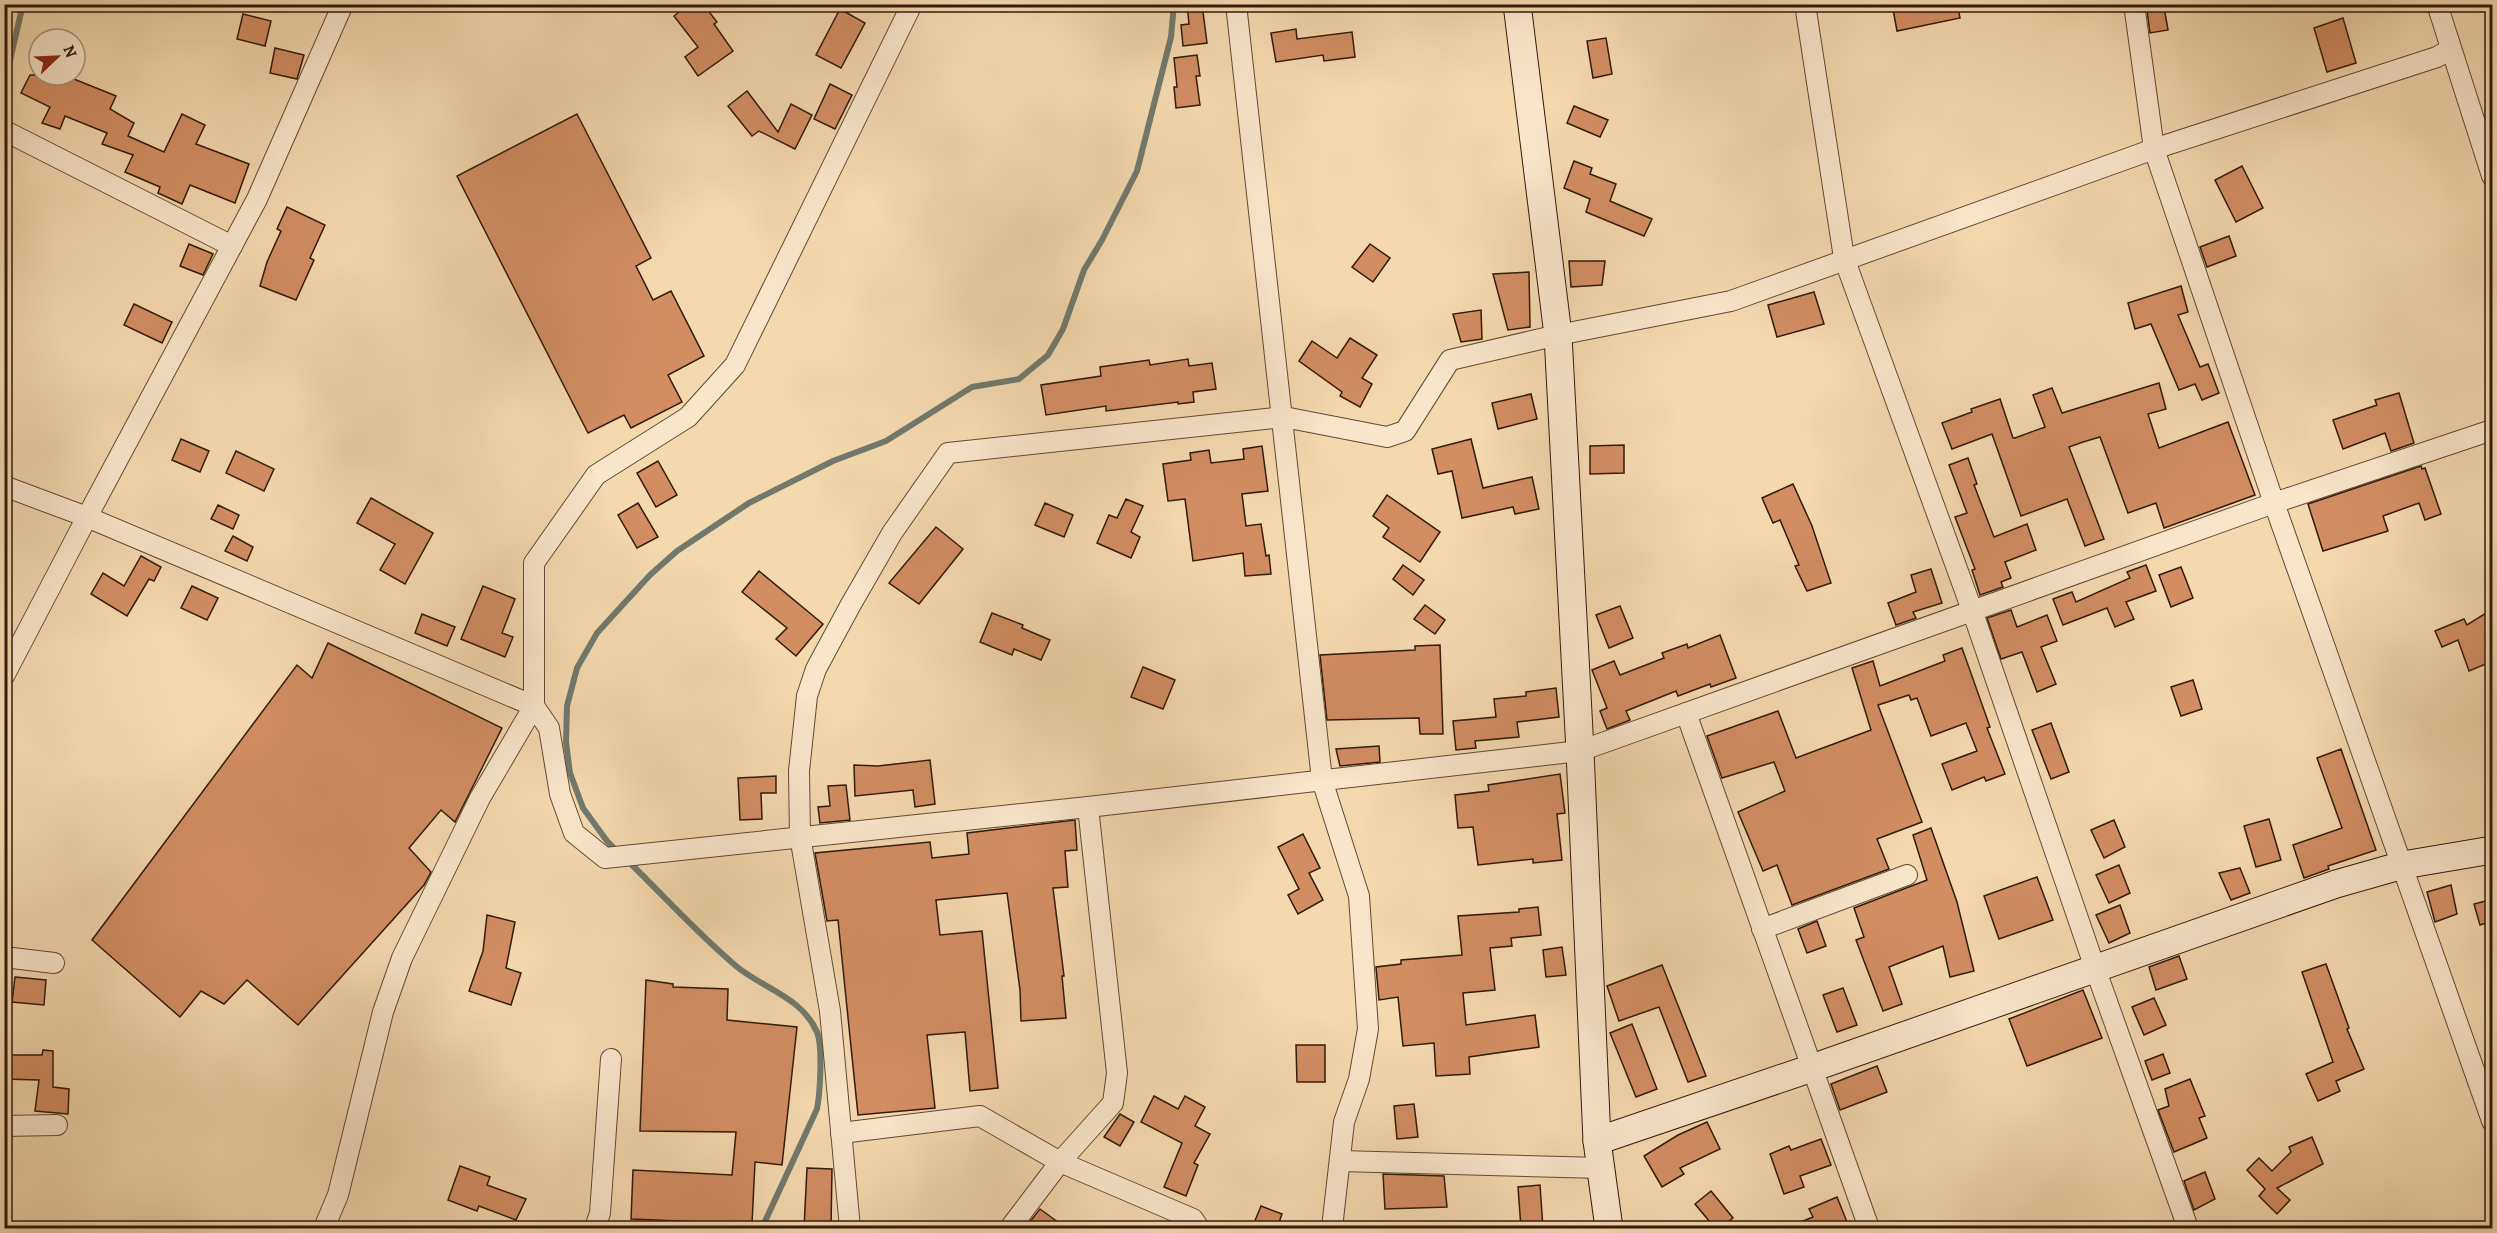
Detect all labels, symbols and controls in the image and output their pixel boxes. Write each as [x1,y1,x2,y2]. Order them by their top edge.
north arrow [27,27,87,87]
text: N [57,42,82,62]

